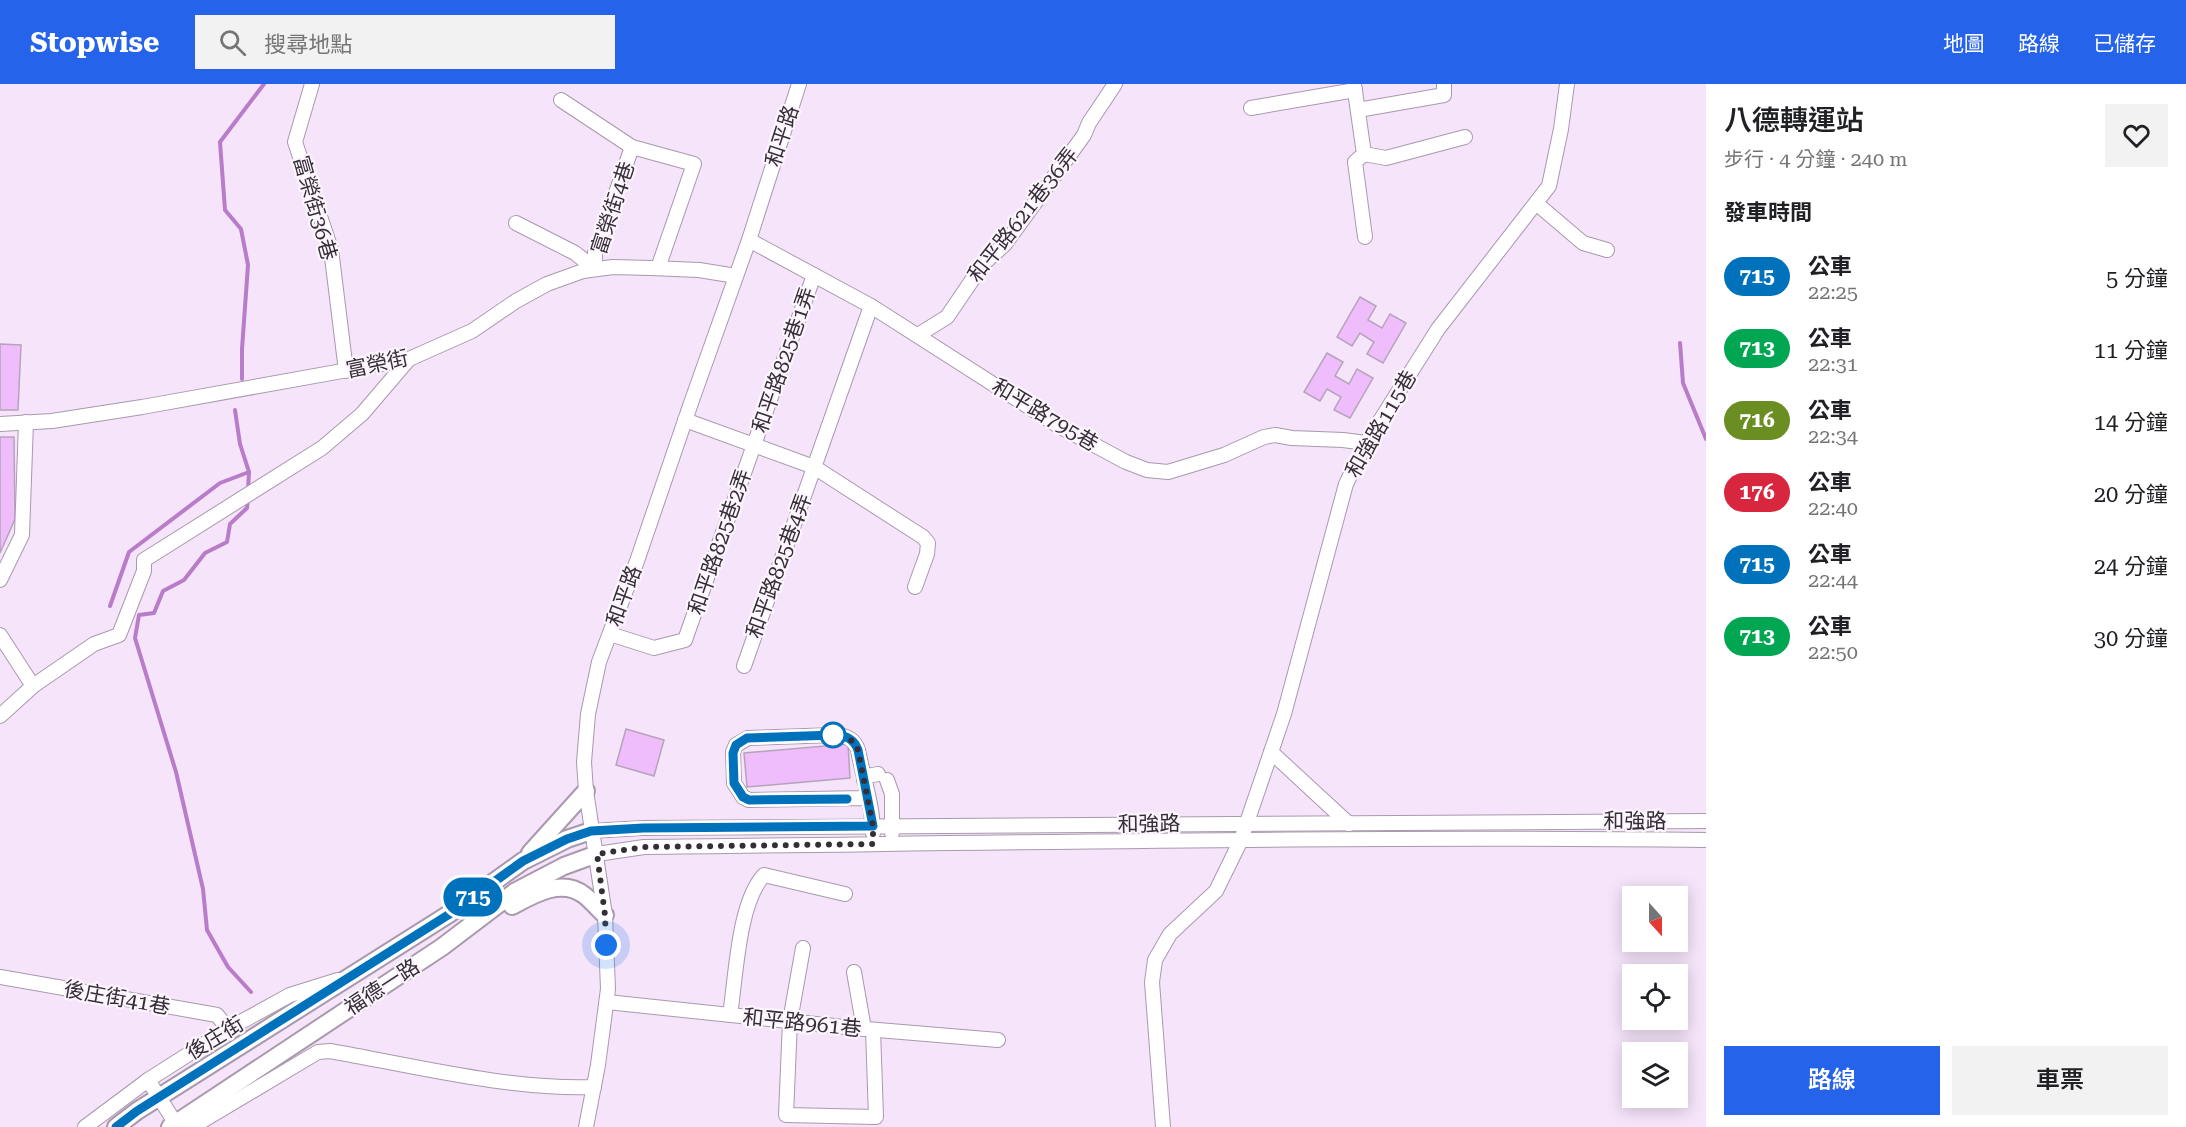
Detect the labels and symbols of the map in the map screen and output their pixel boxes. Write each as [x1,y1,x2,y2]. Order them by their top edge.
street label: 和平路 [761,102,803,170]
street label: 和平路621巷36弄 [963,143,1083,287]
street label: 富榮街36巷 [289,153,341,263]
street label: 富榮街4巷 [587,159,639,257]
street label: 和平路825巷1弄 [748,284,820,436]
street label: 富榮街 [344,346,410,382]
street label: 和強路115巷 [1341,366,1421,482]
street label: 和平路795巷 [988,374,1102,456]
street label: 和平路825巷2弄 [684,466,756,618]
street label: 和平路825巷4弄 [742,490,816,642]
street label: 和平路 [602,562,646,630]
unlabelled marker [820,722,846,748]
street label: 和強路 [1604,809,1667,833]
street label: 和強路 [1117,811,1181,837]
line badge: 715 [438,878,508,916]
north arrow [1622,886,1688,952]
your location [591,930,621,960]
street label: 福德一路 [340,954,424,1020]
street label: 後庄街41巷 [62,977,172,1019]
street label: 和平路961巷 [741,1005,863,1041]
street label: 後庄街 [182,1011,248,1065]

